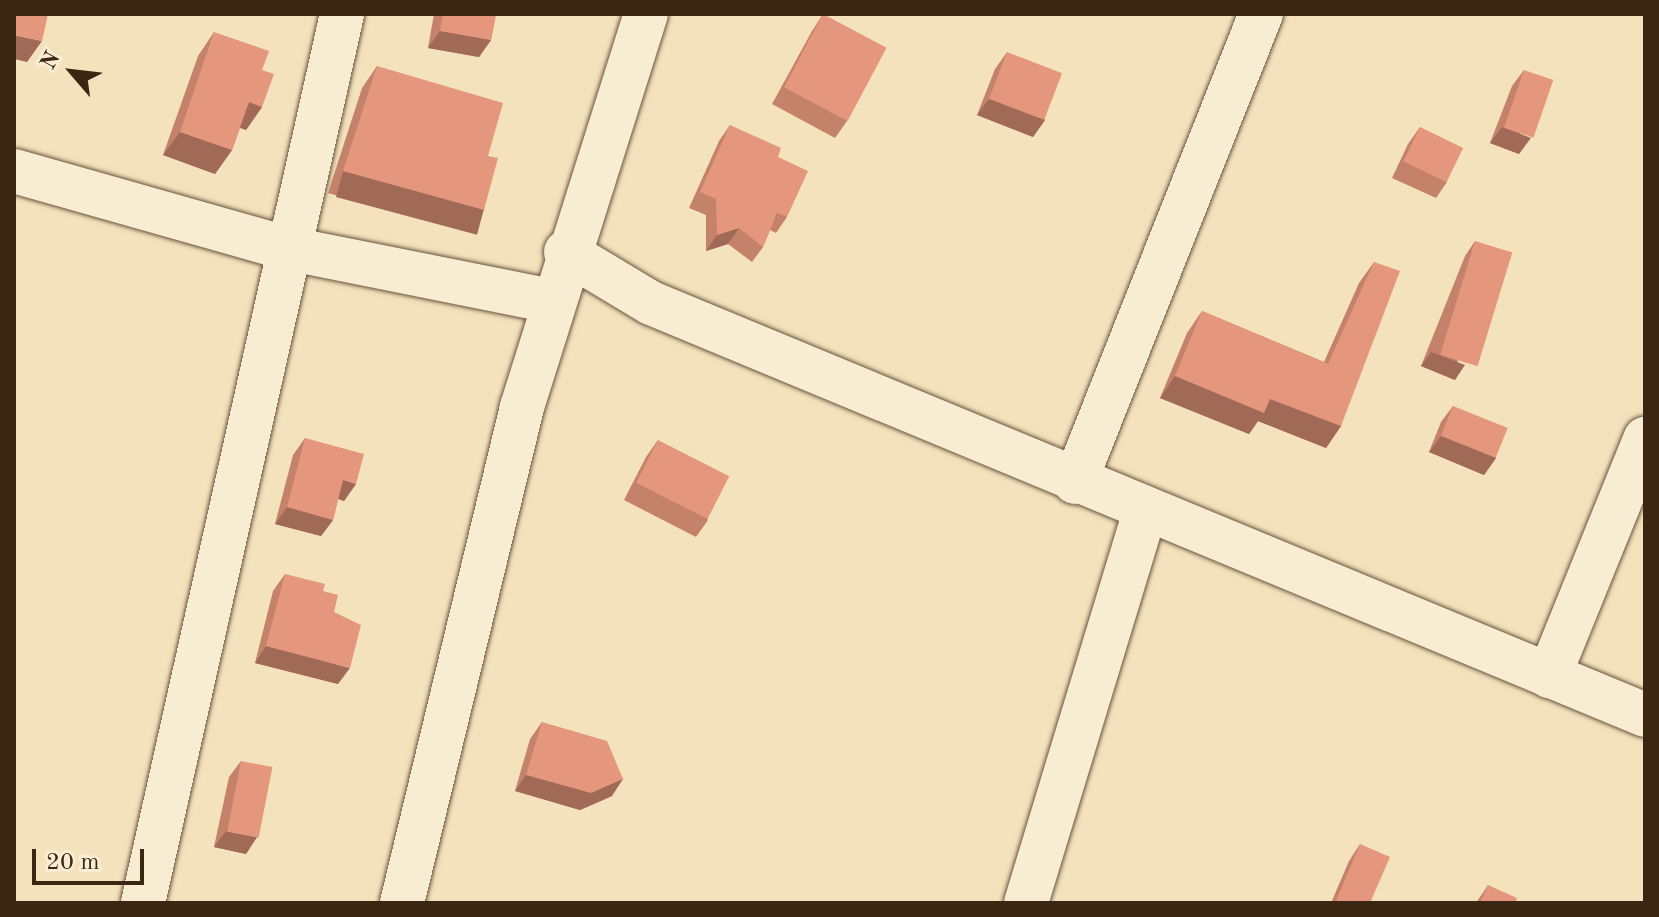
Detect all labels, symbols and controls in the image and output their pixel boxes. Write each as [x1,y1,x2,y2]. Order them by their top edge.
north arrow [32,32,112,112]
text: N [37,48,64,73]
scale bar [36,833,148,883]
text: 20 m [46,851,100,875]

